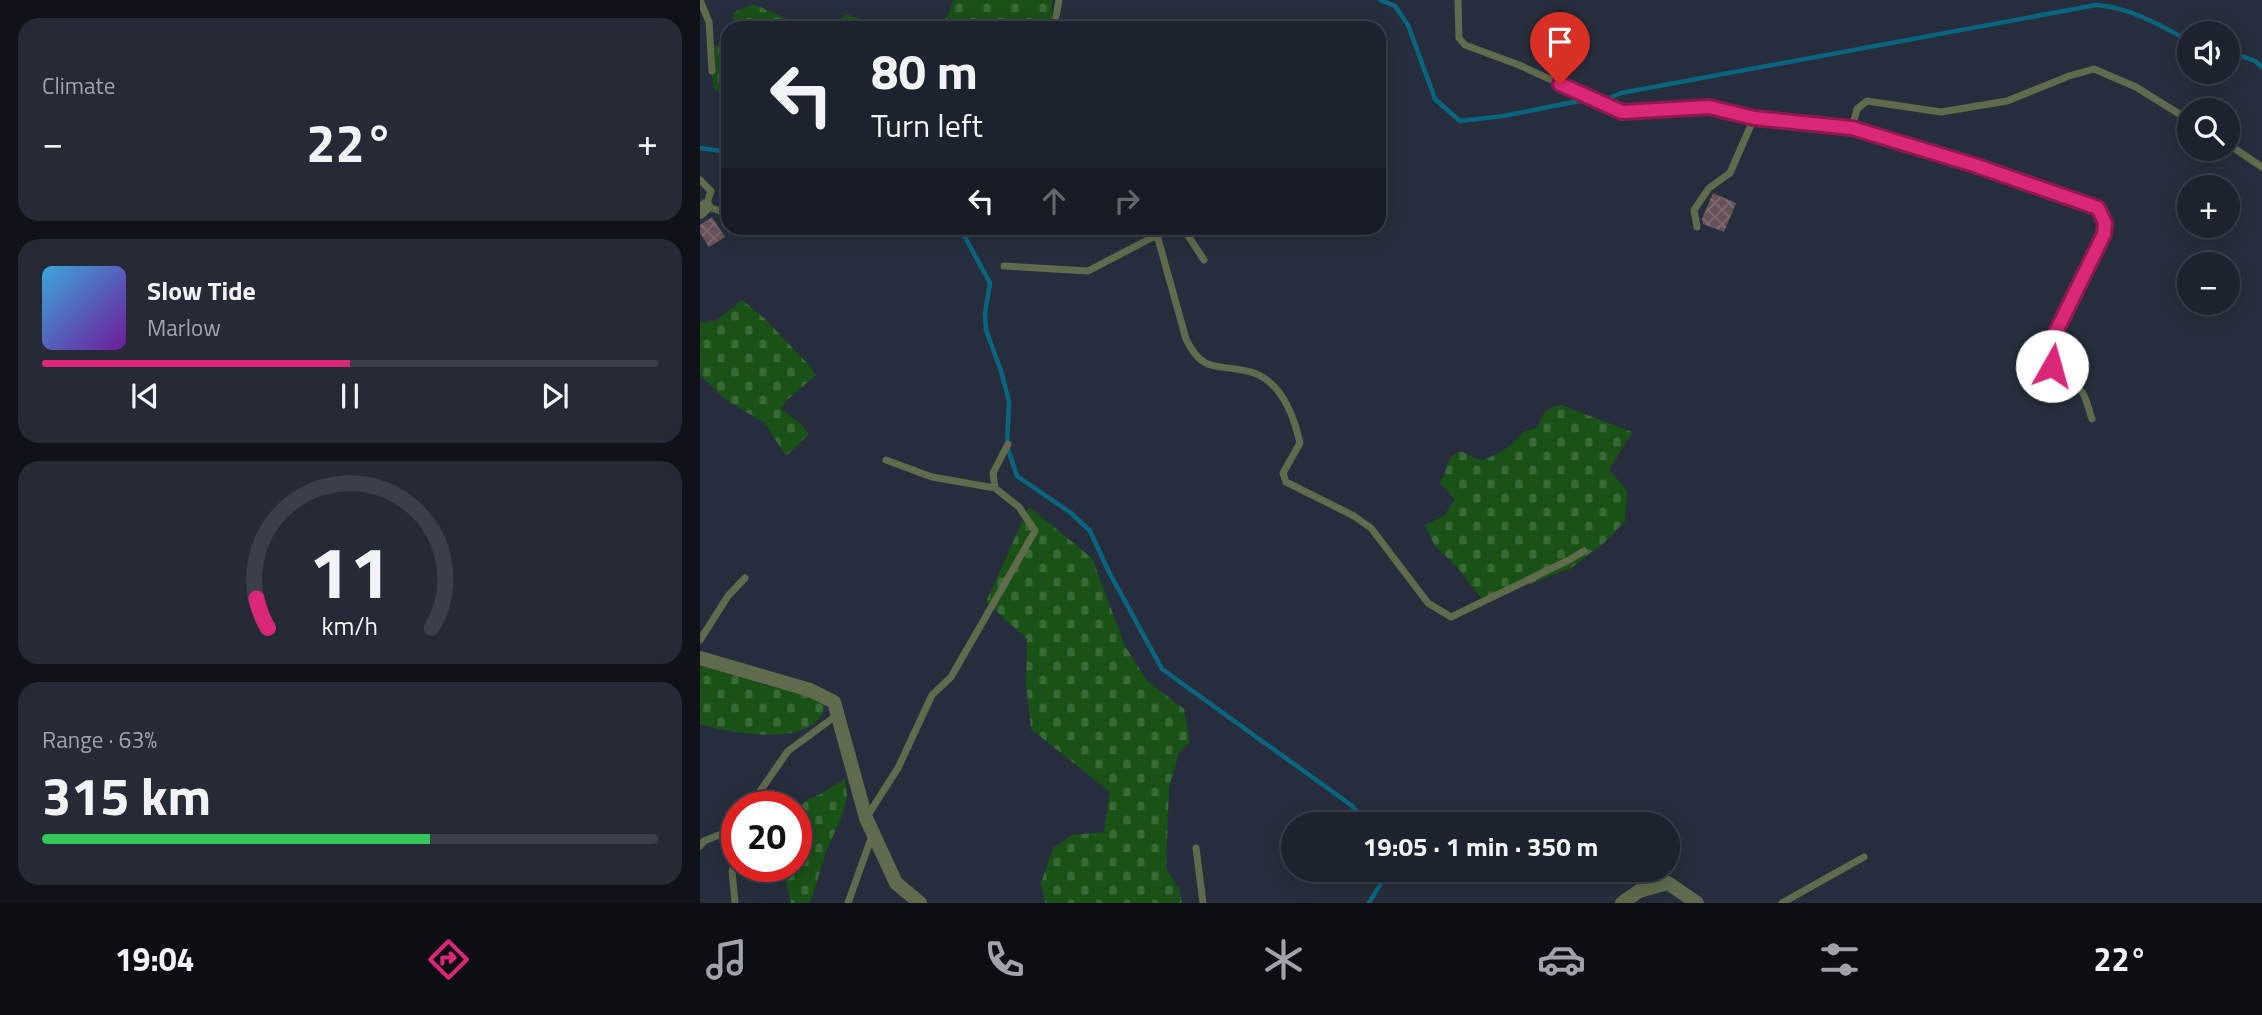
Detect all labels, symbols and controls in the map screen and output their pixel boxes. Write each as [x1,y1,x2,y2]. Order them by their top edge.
pin [1530,12.0,1590,84]
map controls [2177,21,2240,315]
button: sound [2177,21,2240,84]
icon: arrive [1541,23,1579,61]
text: 80 m [871,33,978,108]
icon: left [756,49,847,140]
text: Climate [42,68,115,103]
button: search [2177,98,2240,161]
text: Turn left [871,101,983,149]
text: 22° [306,103,394,182]
text: − [42,113,63,171]
text: + [637,113,658,171]
button: + [2177,175,2240,238]
icon: left [962,182,1000,220]
icon: ahead [1035,182,1073,220]
icon: right [1108,182,1146,220]
button: − [2177,252,2240,315]
text: Slow Tide [147,271,256,310]
text: Marlow [147,310,221,345]
position arrow [2015,329,2089,403]
icon: previous [126,377,164,415]
icon: pause [331,377,369,415]
icon: next [536,377,574,415]
text: 11 [309,517,391,627]
text: km/h [322,607,378,645]
text: Range · 63% [42,722,157,757]
text: 315 km [42,756,211,835]
speed limit sign: 20 [721,791,812,882]
text: 19:05 · 1 min · 350 m [1363,827,1598,866]
text: 19:04 [115,935,195,983]
icon: directions [424,935,473,984]
icon: music [702,935,751,984]
icon: phone [980,935,1029,984]
icon: climate [1259,935,1308,984]
icon: car [1537,935,1586,984]
icon: filters [1815,935,1864,984]
text: 22° [2093,935,2147,983]

